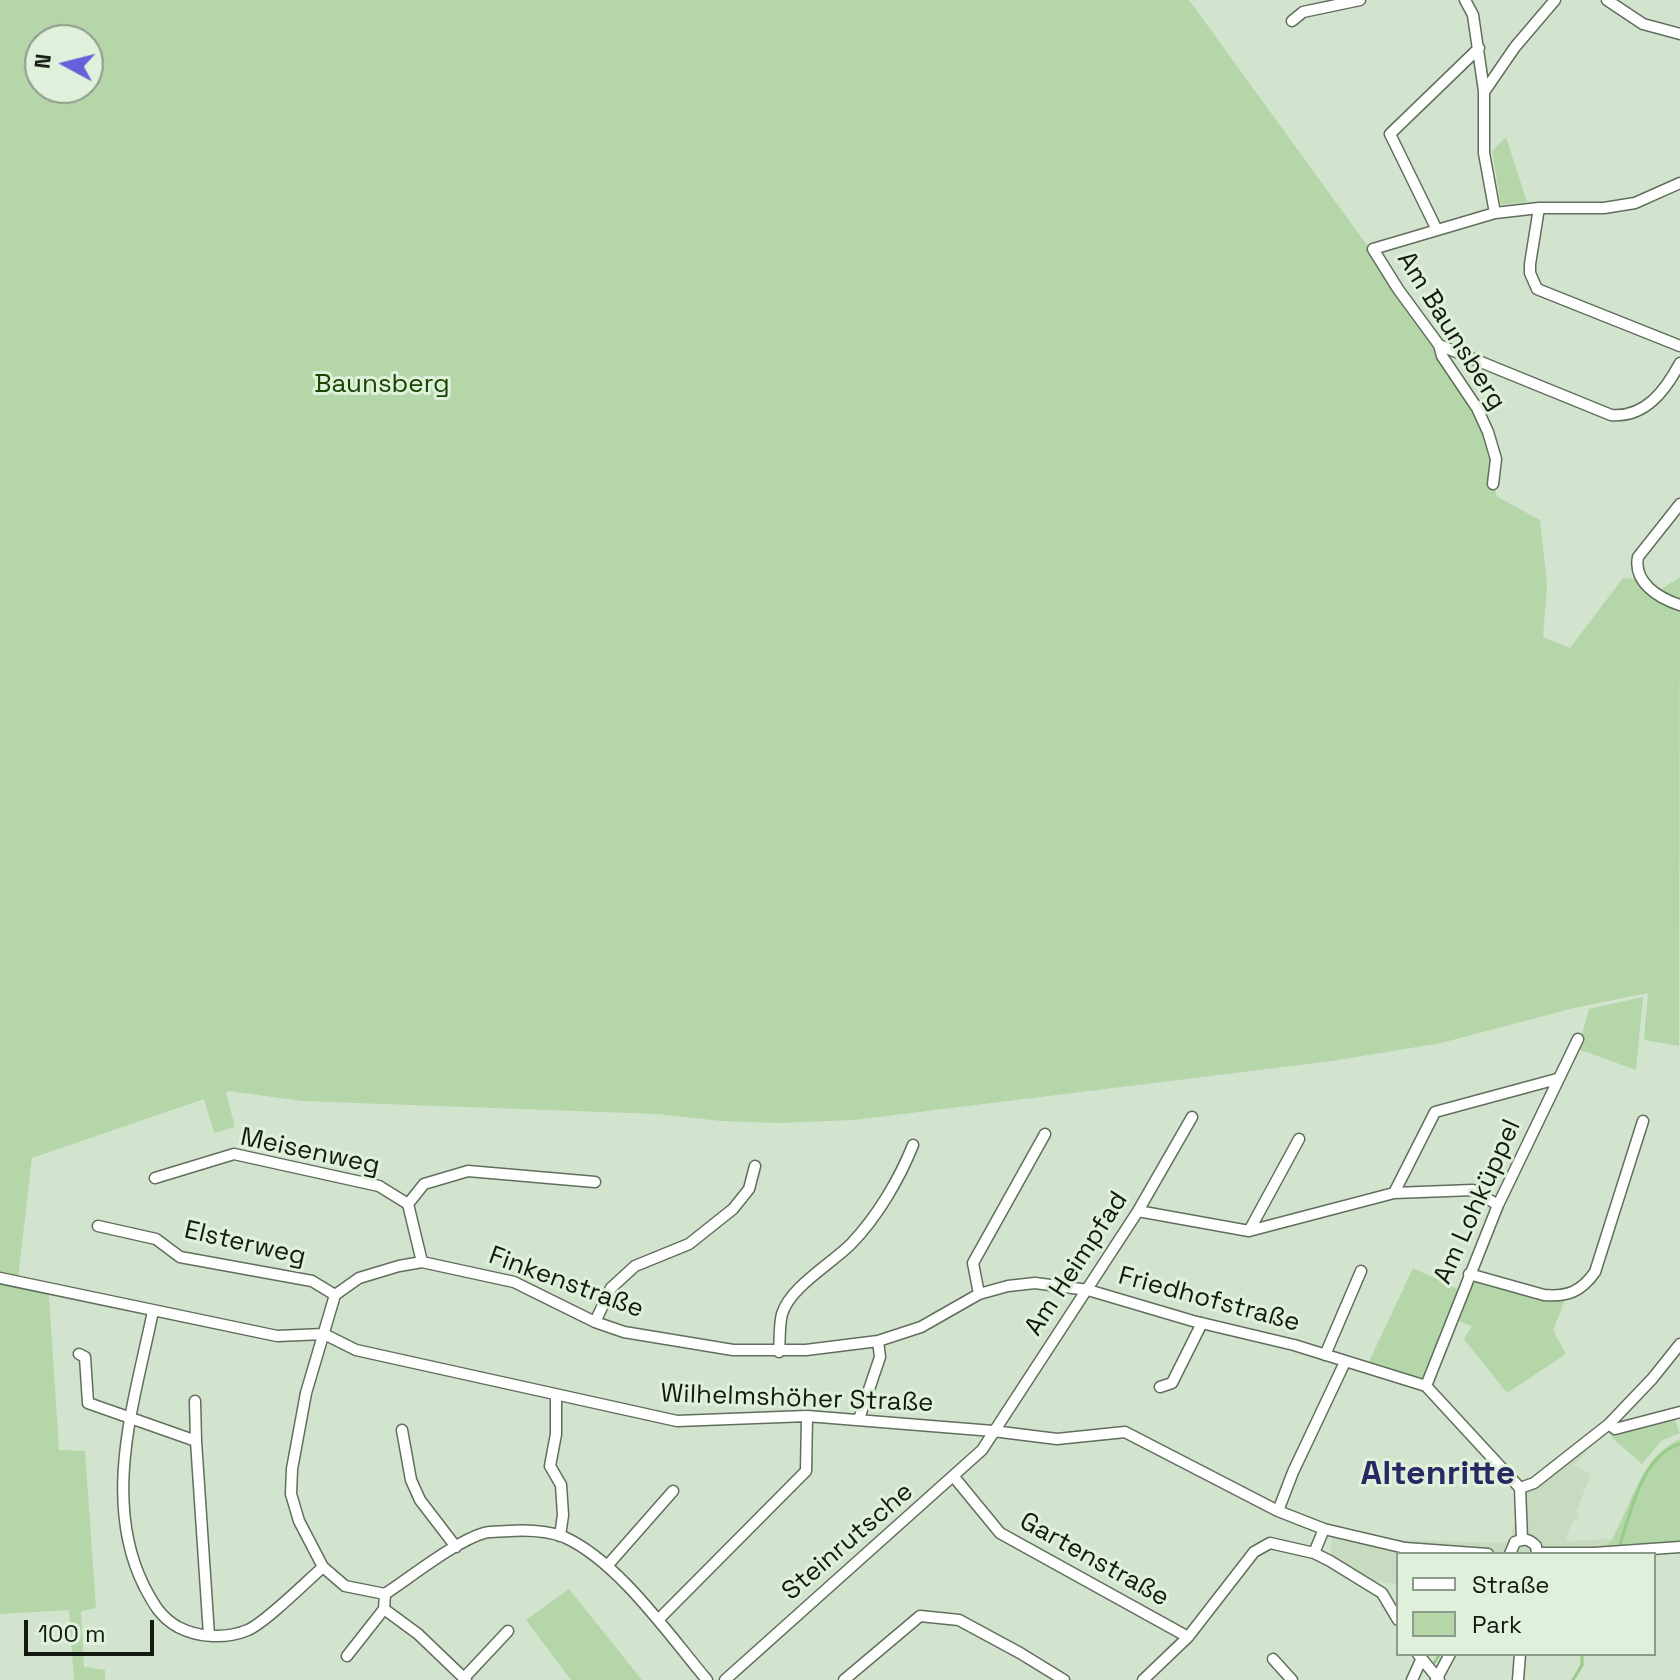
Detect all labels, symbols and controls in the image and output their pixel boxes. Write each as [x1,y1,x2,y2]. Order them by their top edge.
north arrow [24,24,104,104]
text: N [27,52,57,70]
street label: Am Baunsberg [1390,246,1512,416]
park label: Baunsberg [314,369,450,401]
street label: Am Lohküppel [1428,1115,1528,1289]
street label: Meisenweg [237,1122,383,1182]
street label: Am Heimpfad [1019,1186,1135,1342]
street label: Elsterweg [181,1215,309,1273]
street label: Finkenstraße [484,1241,648,1325]
street label: Friedhofstraße [1115,1261,1303,1339]
street label: Wilhelmshöher Straße [660,1379,934,1419]
district label: Altenritte [1361,1455,1515,1495]
street label: Steinrutsche [776,1477,920,1607]
street label: Gartenstraße [1014,1506,1174,1614]
legend [1396,1552,1656,1656]
text: Straße [1472,1569,1549,1600]
scale bar [28,1604,158,1654]
text: Park [1472,1609,1522,1640]
text: 100 m [38,1618,106,1649]

